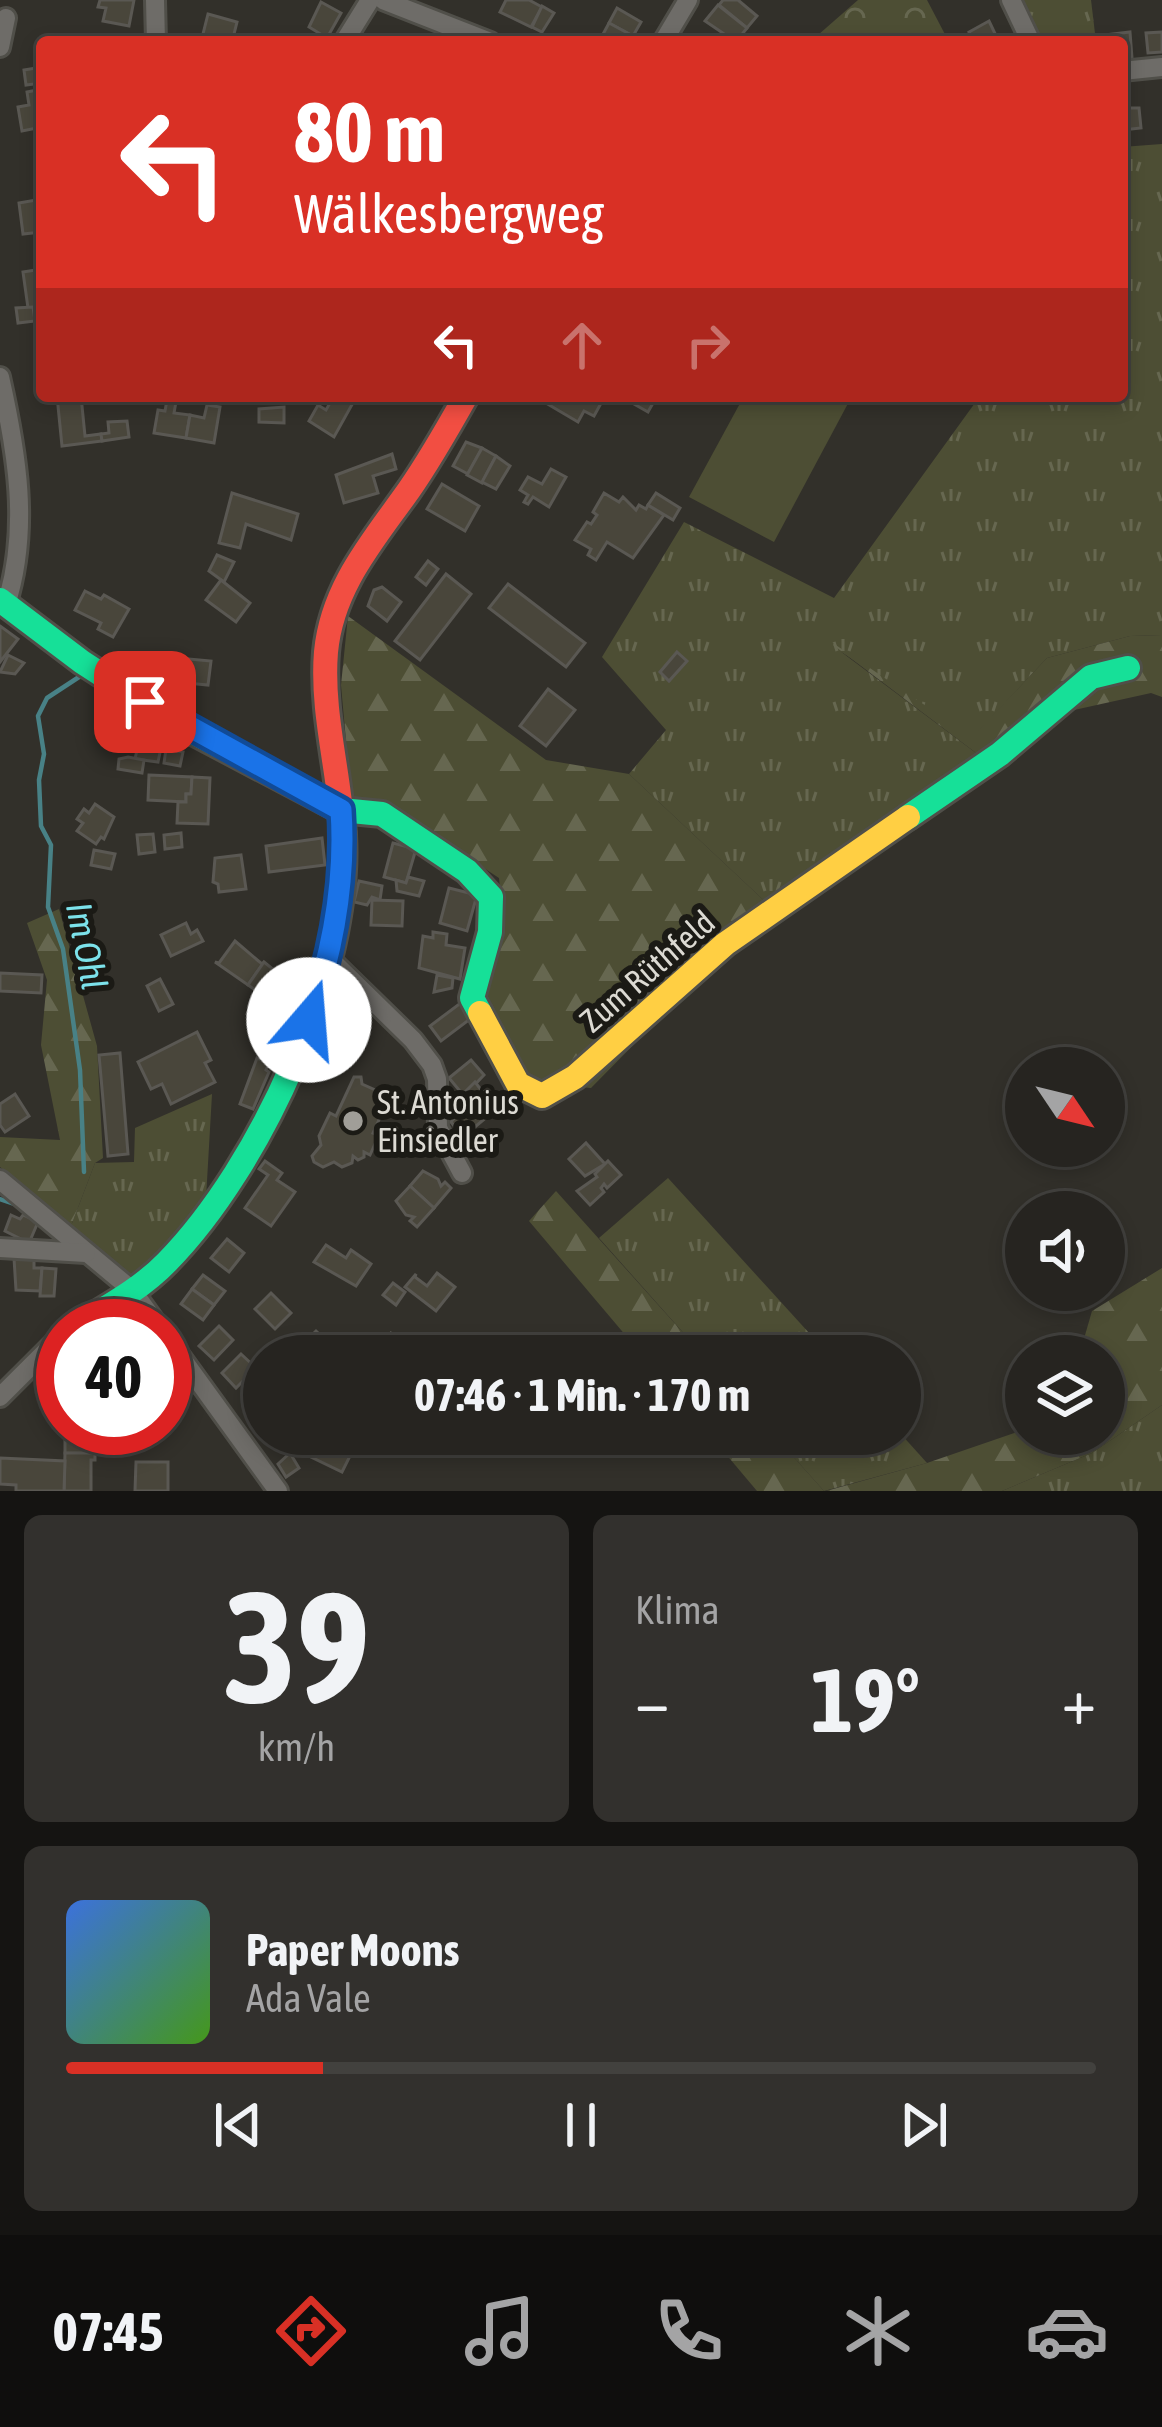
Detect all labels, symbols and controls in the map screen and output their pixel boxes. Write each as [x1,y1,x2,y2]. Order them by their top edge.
icon: left [96,84,252,240]
text: 80 m [294,84,445,180]
text: Wälkesbergweg [294,183,604,244]
icon: left [423,312,489,378]
icon: ahead [549,312,615,378]
icon: right [675,312,741,378]
pin [94,651,196,753]
icon: arrive [112,669,178,735]
water label: Im Ohl [58,899,116,993]
street label: Zum Rüthfeld [572,902,722,1040]
position arrow [246,957,372,1083]
north arrow [1005,1047,1125,1167]
map controls [1005,1047,1125,1455]
place label: St. Antonius Einsiedler [377,1083,519,1159]
marker: St. Antonius Einsiedler [340,1108,366,1134]
button: sound [1005,1191,1125,1311]
speed limit sign: 40 [36,1299,192,1455]
button: layers [1005,1335,1125,1455]
text: 07:46 · 1 Min. · 170 m [414,1369,750,1421]
text: 39 [223,1557,370,1736]
text: Klima [635,1588,720,1632]
text: 19° [811,1648,920,1751]
text: − [635,1662,669,1738]
text: + [1062,1662,1096,1738]
text: km/h [258,1725,335,1769]
text: Paper Moons [246,1924,459,1976]
text: Ada Vale [246,1976,371,2020]
icon: previous [205,2092,271,2158]
icon: pause [548,2092,614,2158]
icon: next [891,2092,957,2158]
icon: directions [269,2289,353,2373]
icon: music [458,2289,542,2373]
icon: phone [647,2289,731,2373]
icon: climate [836,2289,920,2373]
icon: car [1025,2289,1109,2373]
text: 07:45 [53,2301,164,2362]

